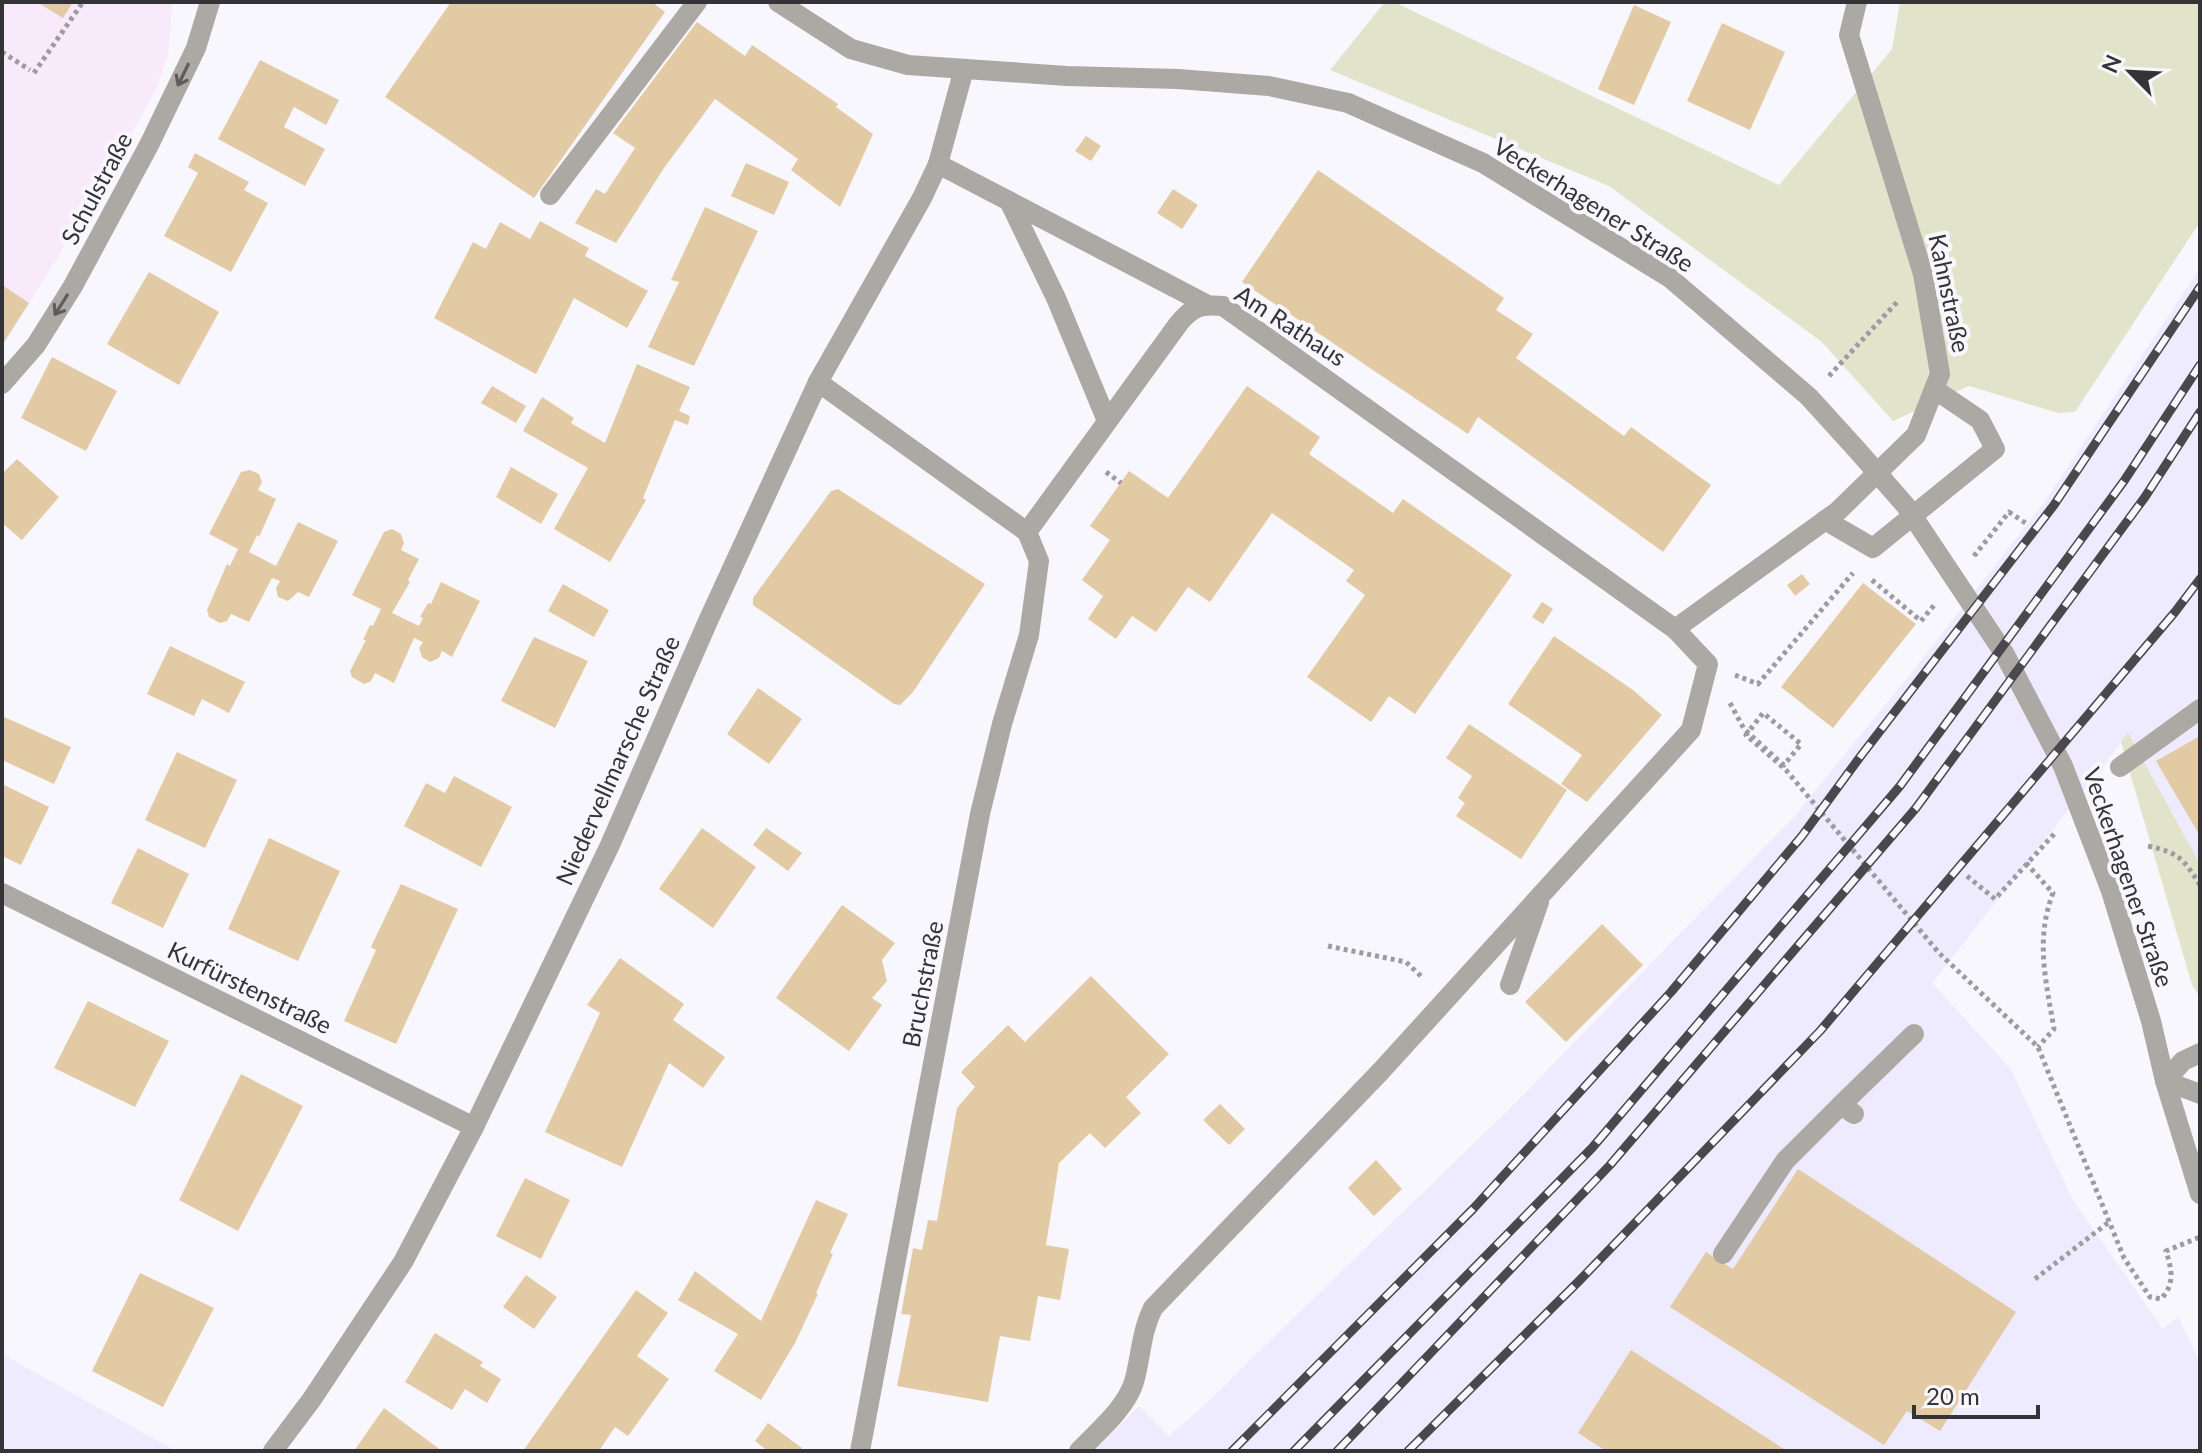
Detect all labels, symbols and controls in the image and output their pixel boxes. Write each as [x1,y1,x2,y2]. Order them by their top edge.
north arrow [2090,32,2170,112]
text: N [2095,50,2127,77]
one-way arrow [175,63,190,87]
street label: Schulstraße [54,127,138,249]
street label: Veckerhagener Straße [1489,131,1699,277]
street label: Kahnstraße [1923,231,1977,355]
street label: Am Rathaus [1230,278,1352,372]
one-way arrow [53,293,69,316]
street label: Niedervellmarsche Straße [549,631,685,889]
street label: Veckerhagener Straße [2078,763,2180,991]
street label: Bruchstraße [896,918,948,1050]
street label: Kurfürstenstraße [163,935,337,1039]
scale bar [1914,1369,2038,1419]
text: 20 m [1926,1381,1980,1410]

